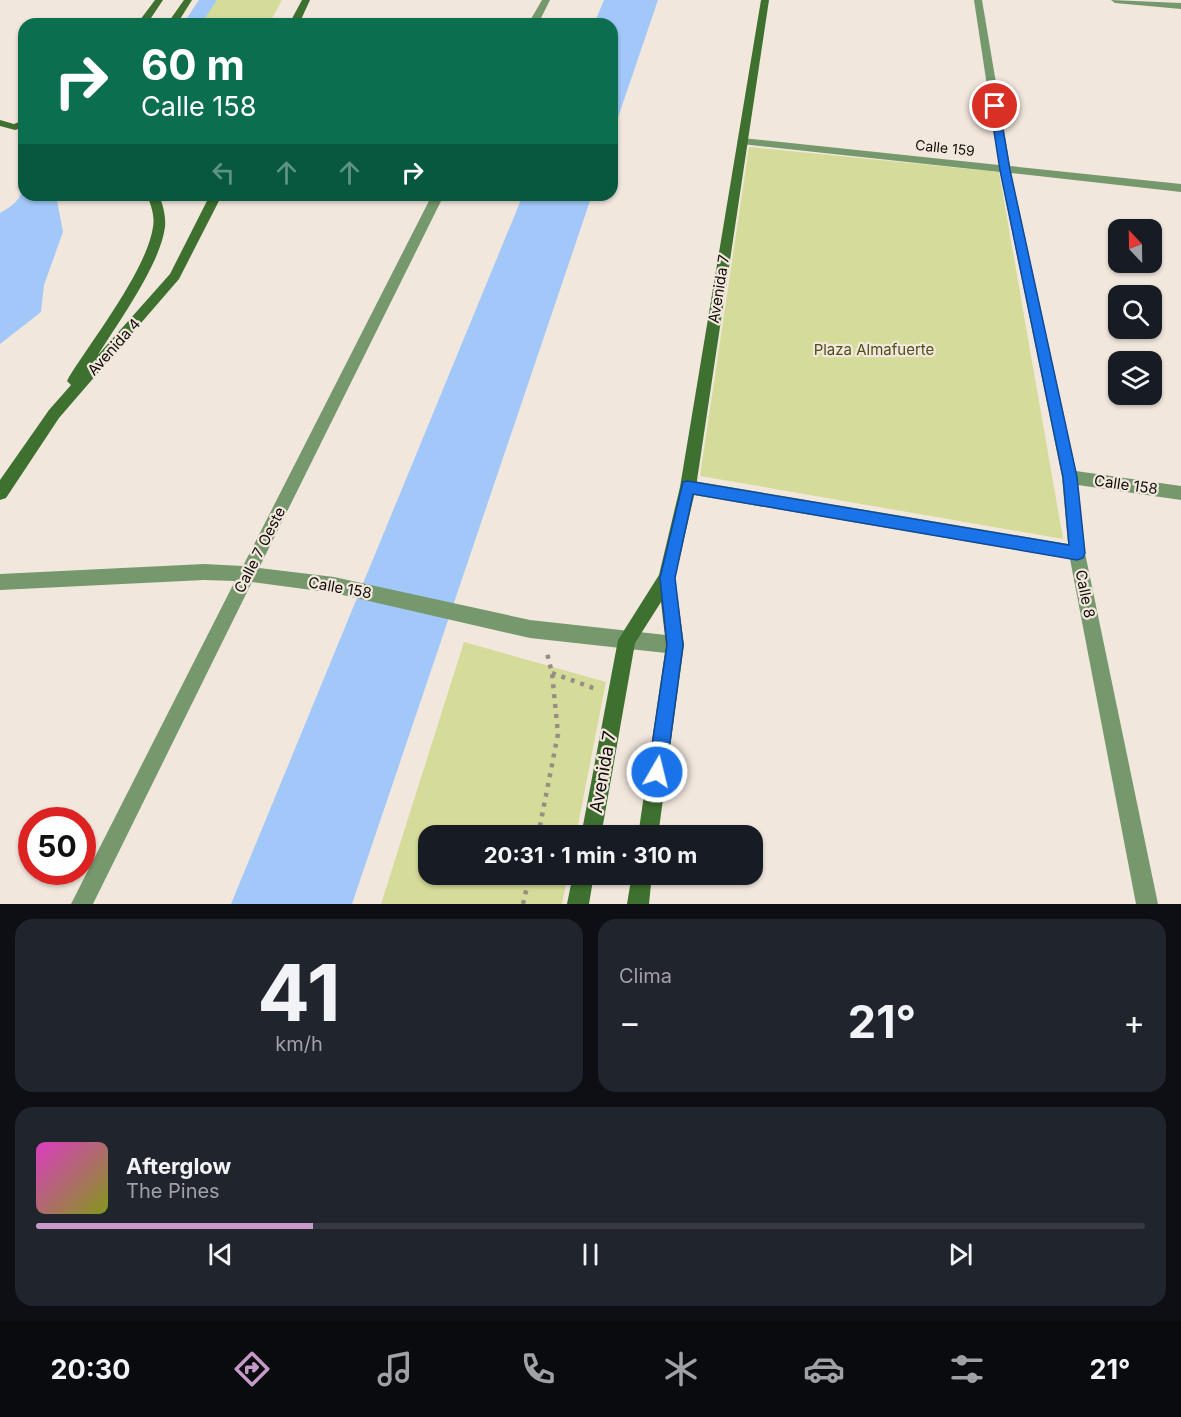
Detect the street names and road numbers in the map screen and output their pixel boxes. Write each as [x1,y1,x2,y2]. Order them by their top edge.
street label: Calle 159 [914,136,976,159]
street label: Avenida 7 [704,253,733,324]
street label: Avenida 4 [83,314,144,379]
street label: Calle 158 [1093,471,1159,498]
street label: Calle 7 Oeste [230,504,289,596]
street label: Calle 8 [1072,568,1099,620]
street label: Calle 158 [307,573,373,602]
street label: Avenida 7 [585,729,620,815]

